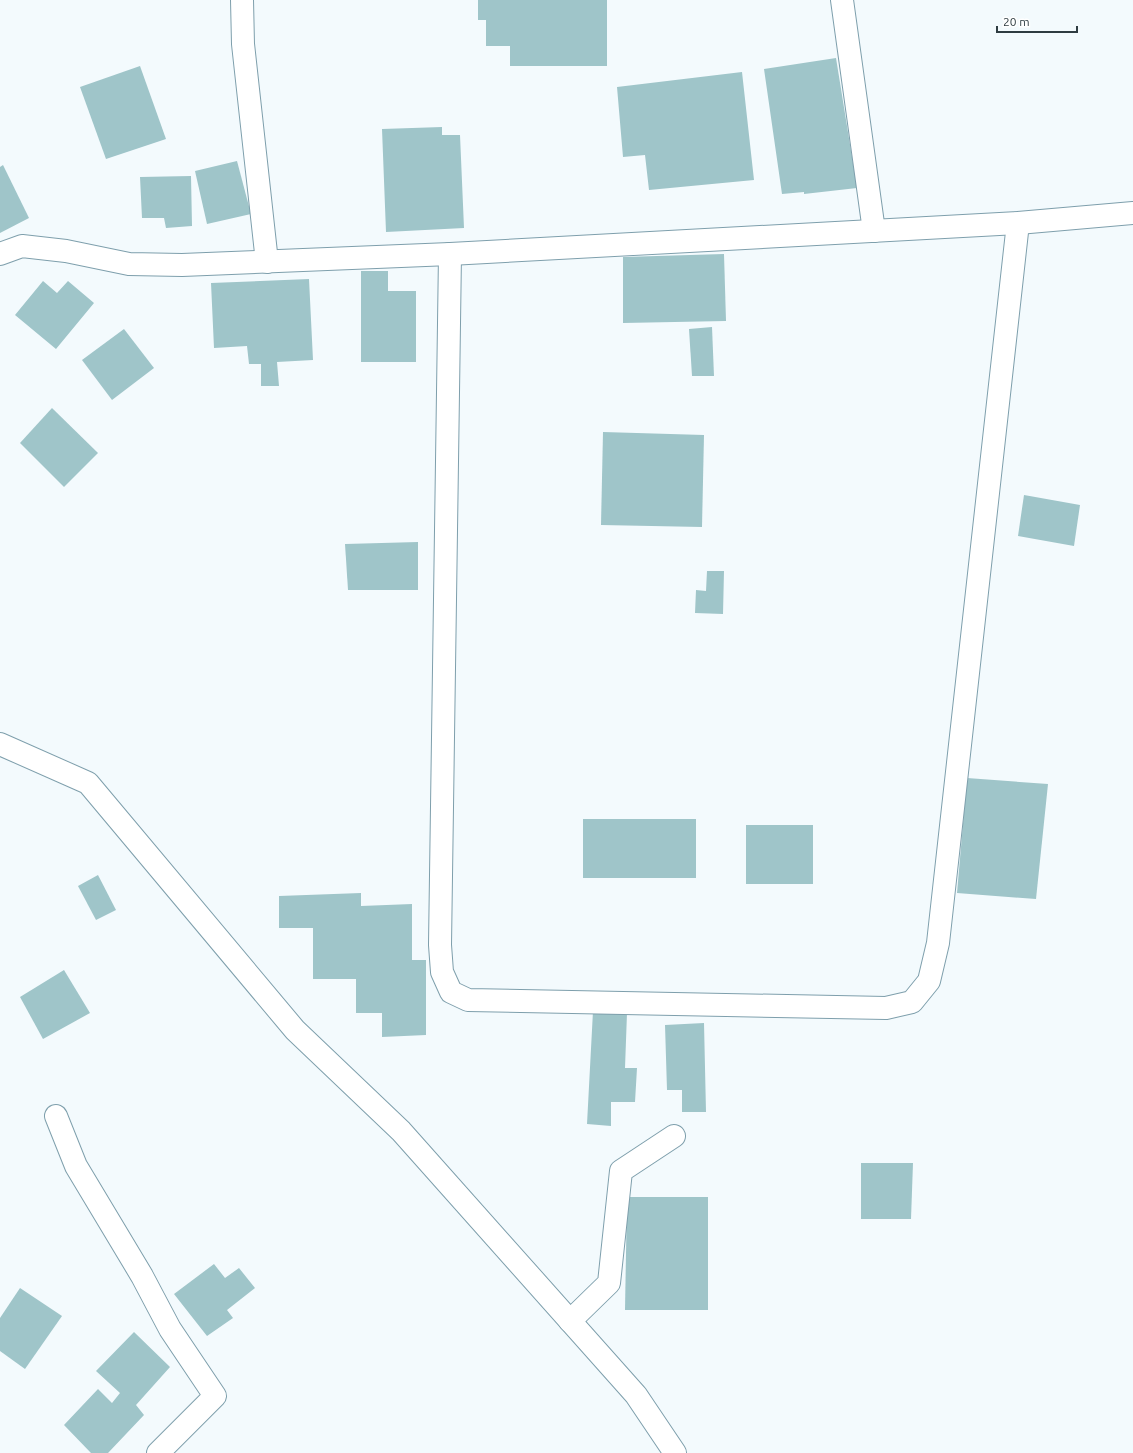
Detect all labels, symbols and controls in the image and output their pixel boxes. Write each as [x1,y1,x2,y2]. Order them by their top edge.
scale bar [997,8,1077,34]
text: 20 m [1003,15,1030,28]

